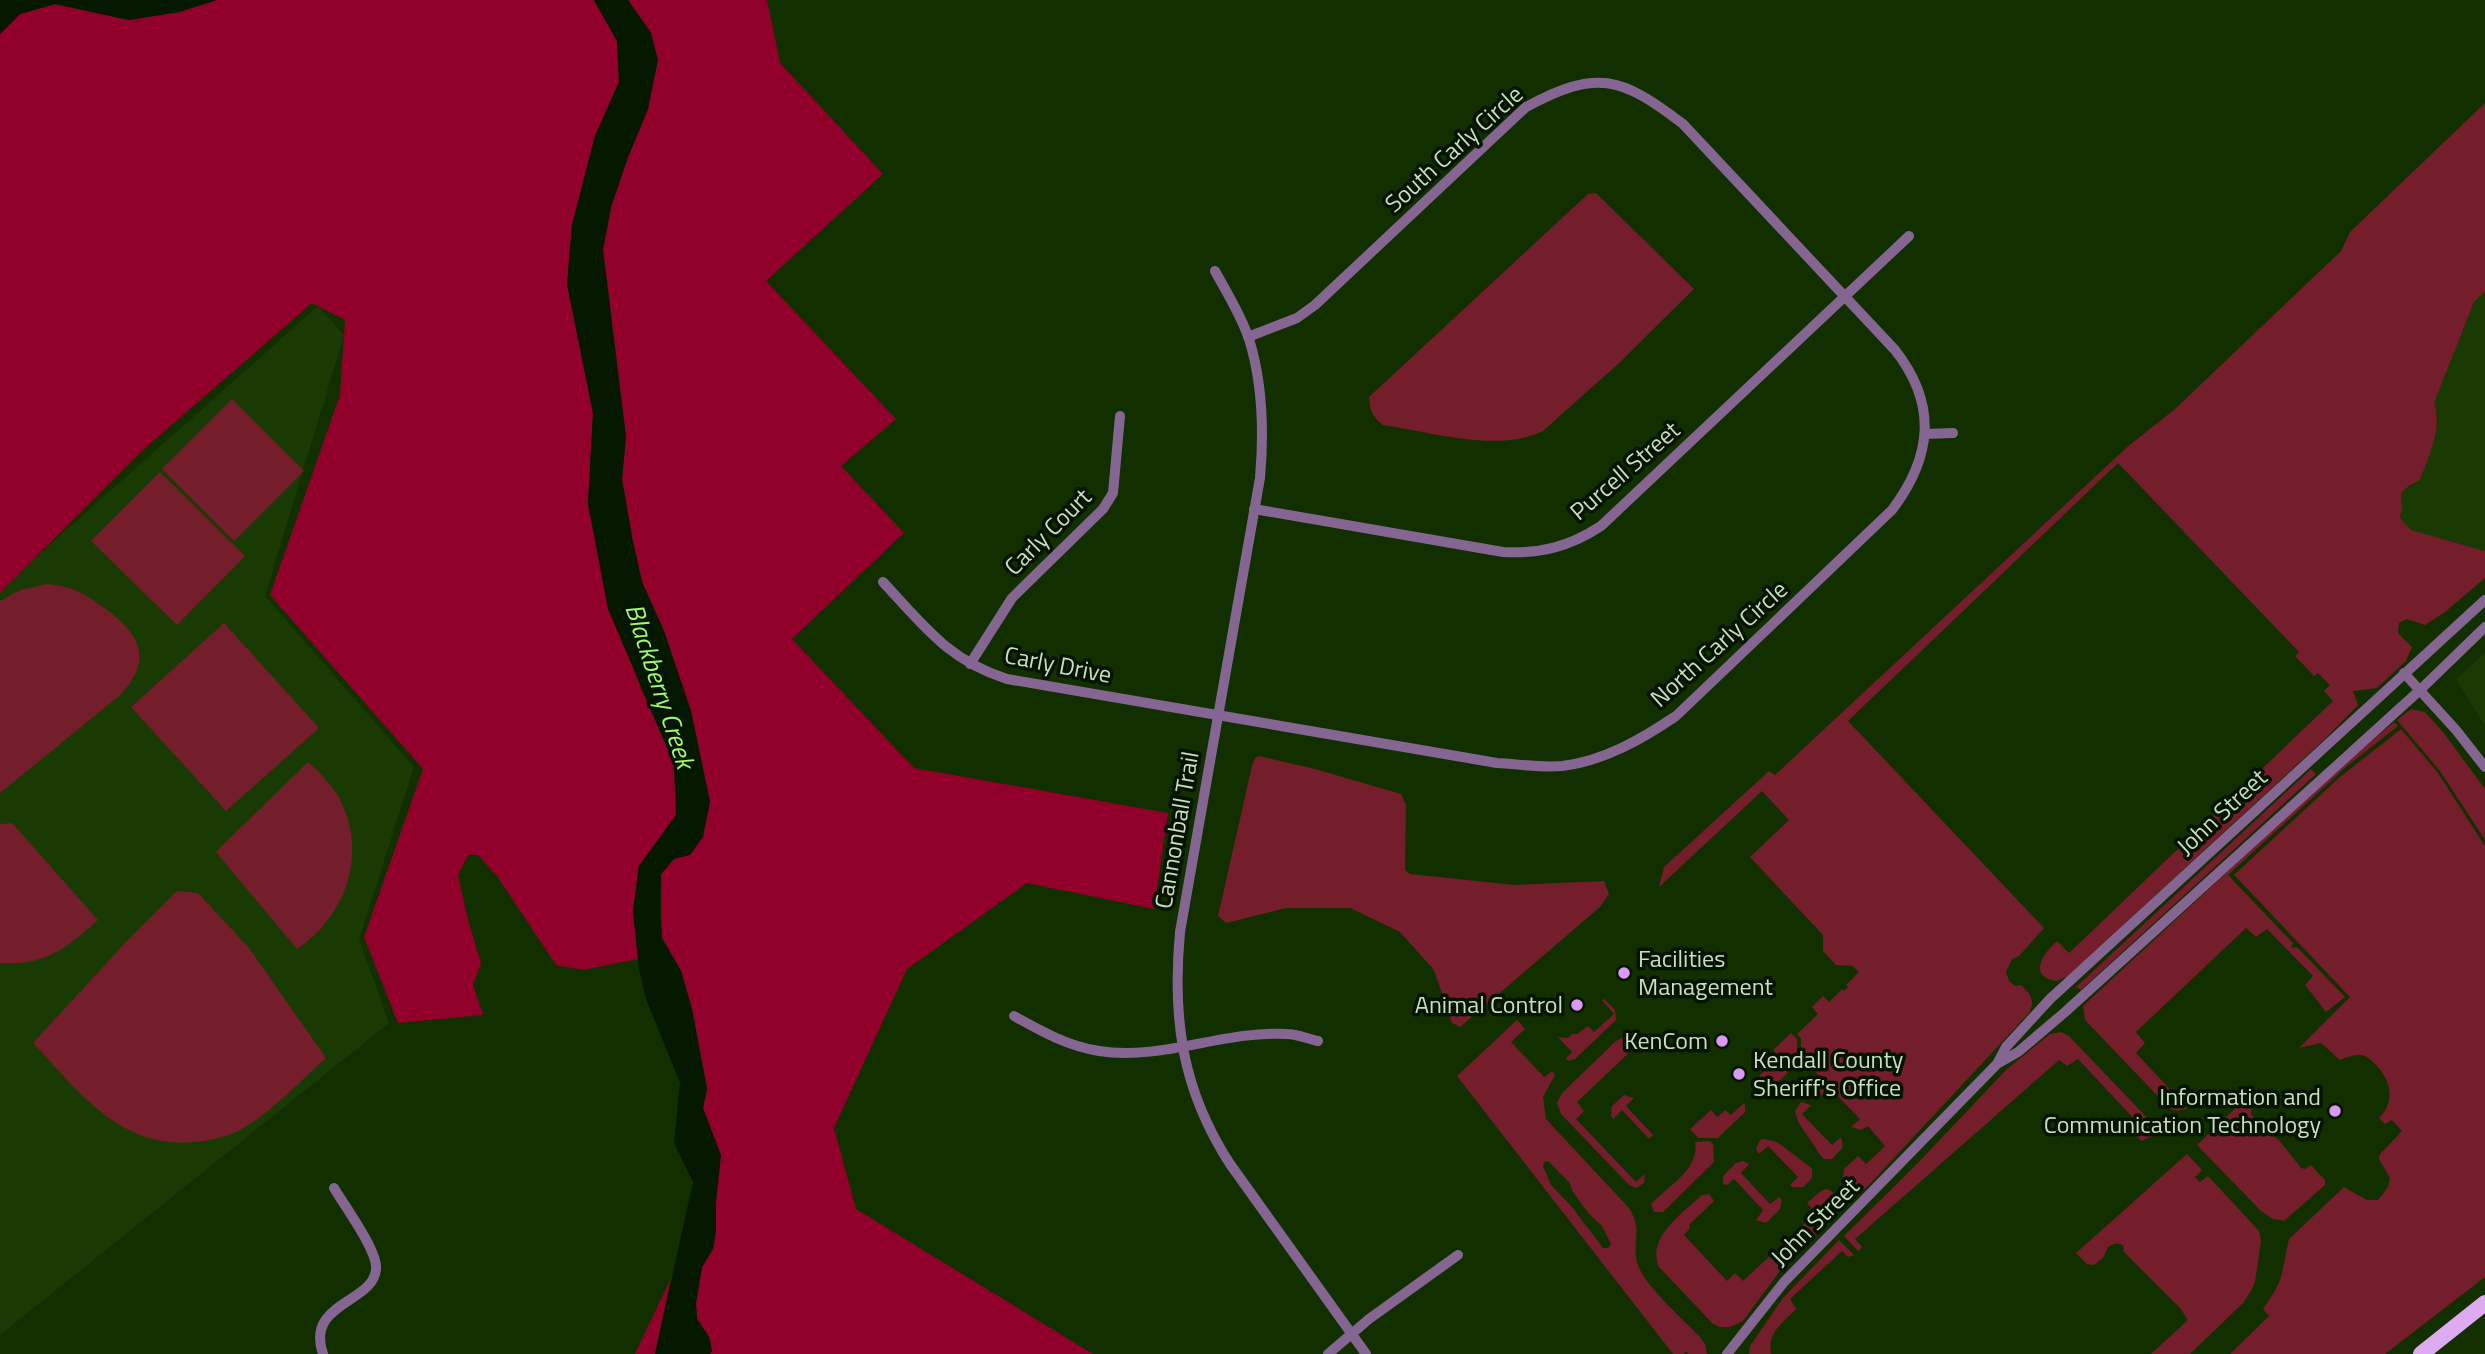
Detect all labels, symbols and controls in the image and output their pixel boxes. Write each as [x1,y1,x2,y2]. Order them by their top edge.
street label: South Carly Circle [1376,76,1531,220]
street label: Purcell Street [1561,412,1688,528]
street label: Carly Court [995,479,1100,583]
street label: North Carly Circle [1642,572,1795,715]
water label: Blackberry Creek [615,598,707,777]
street label: Carly Drive [1002,636,1115,692]
street label: Cannonball Trail [1144,748,1208,911]
street label: John Street [2168,759,2275,863]
place label: Facilities Management [1638,940,1774,1004]
marker: Facilities Management [1616,965,1632,981]
place label: Animal Control [1415,986,1563,1022]
marker: Animal Control [1569,997,1585,1013]
place label: KenCom [1624,1022,1708,1058]
marker: KenCom [1714,1033,1730,1049]
place label: Kendall County Sheriff's Office [1753,1041,1904,1105]
marker: Kendall County Sheriff's Office [1731,1066,1747,1082]
place label: Information and Communication Technology [2044,1078,2321,1142]
marker: Information and Communication Technology [2327,1103,2343,1119]
street label: John Street [1762,1168,1867,1274]

